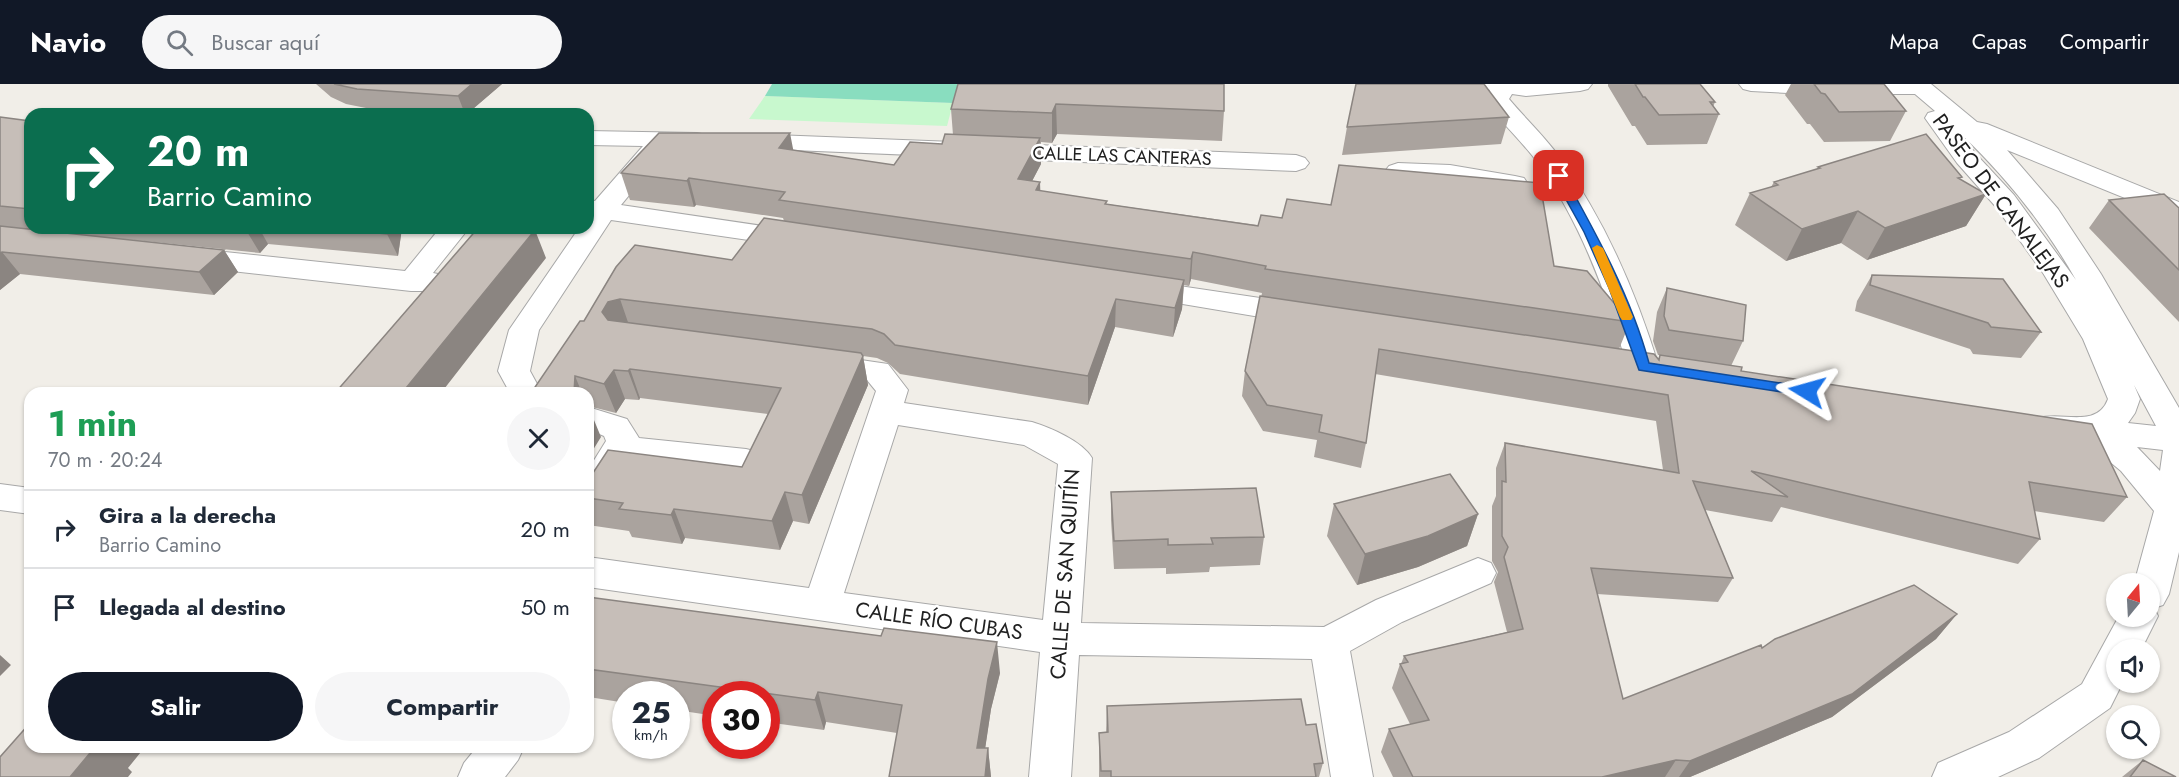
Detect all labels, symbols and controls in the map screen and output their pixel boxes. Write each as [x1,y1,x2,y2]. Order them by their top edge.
search box [142,15,562,69]
text: Navio [30,22,106,63]
icon: search [163,26,196,59]
text: Buscar aquí [211,26,320,58]
text: Mapa [1890,27,1939,57]
text: Capas [1972,27,2027,57]
text: Compartir [2060,27,2149,57]
street label: PASEO DE CANALEJAS [1925,108,2077,294]
text: 20 m [147,121,249,182]
icon: right [48,132,126,210]
street label: CALLE LAS CANTERAS [1032,140,1212,172]
pin [1533,150,1584,201]
icon: arrive [1542,159,1575,192]
text: Barrio Camino [147,177,312,216]
position arrow [1775,359,1839,423]
text: 1 min [48,397,137,449]
button: close [507,407,570,470]
text: 70 m · 20:24 [48,446,163,475]
street label: CALLE DE SAN QUITÍN [1043,468,1087,680]
text: Gira a la derecha [99,499,276,531]
icon: right [48,513,81,546]
text: 20 m [521,513,570,545]
text: Barrio Camino [99,531,221,560]
north arrow [2106,573,2160,627]
map controls [2106,573,2160,759]
icon: arrive [48,591,81,624]
text: Llegada al destino [99,591,286,623]
text: 50 m [521,591,570,623]
street label: CALLE RÍO CUBAS [853,594,1025,648]
button: sound [2106,639,2160,693]
button: Salir [48,672,303,741]
button: Compartir [315,672,570,741]
speed limit sign: 30 [702,681,780,759]
text: 25 [631,691,671,734]
button: search [2106,705,2160,759]
text: km/h [634,724,668,746]

